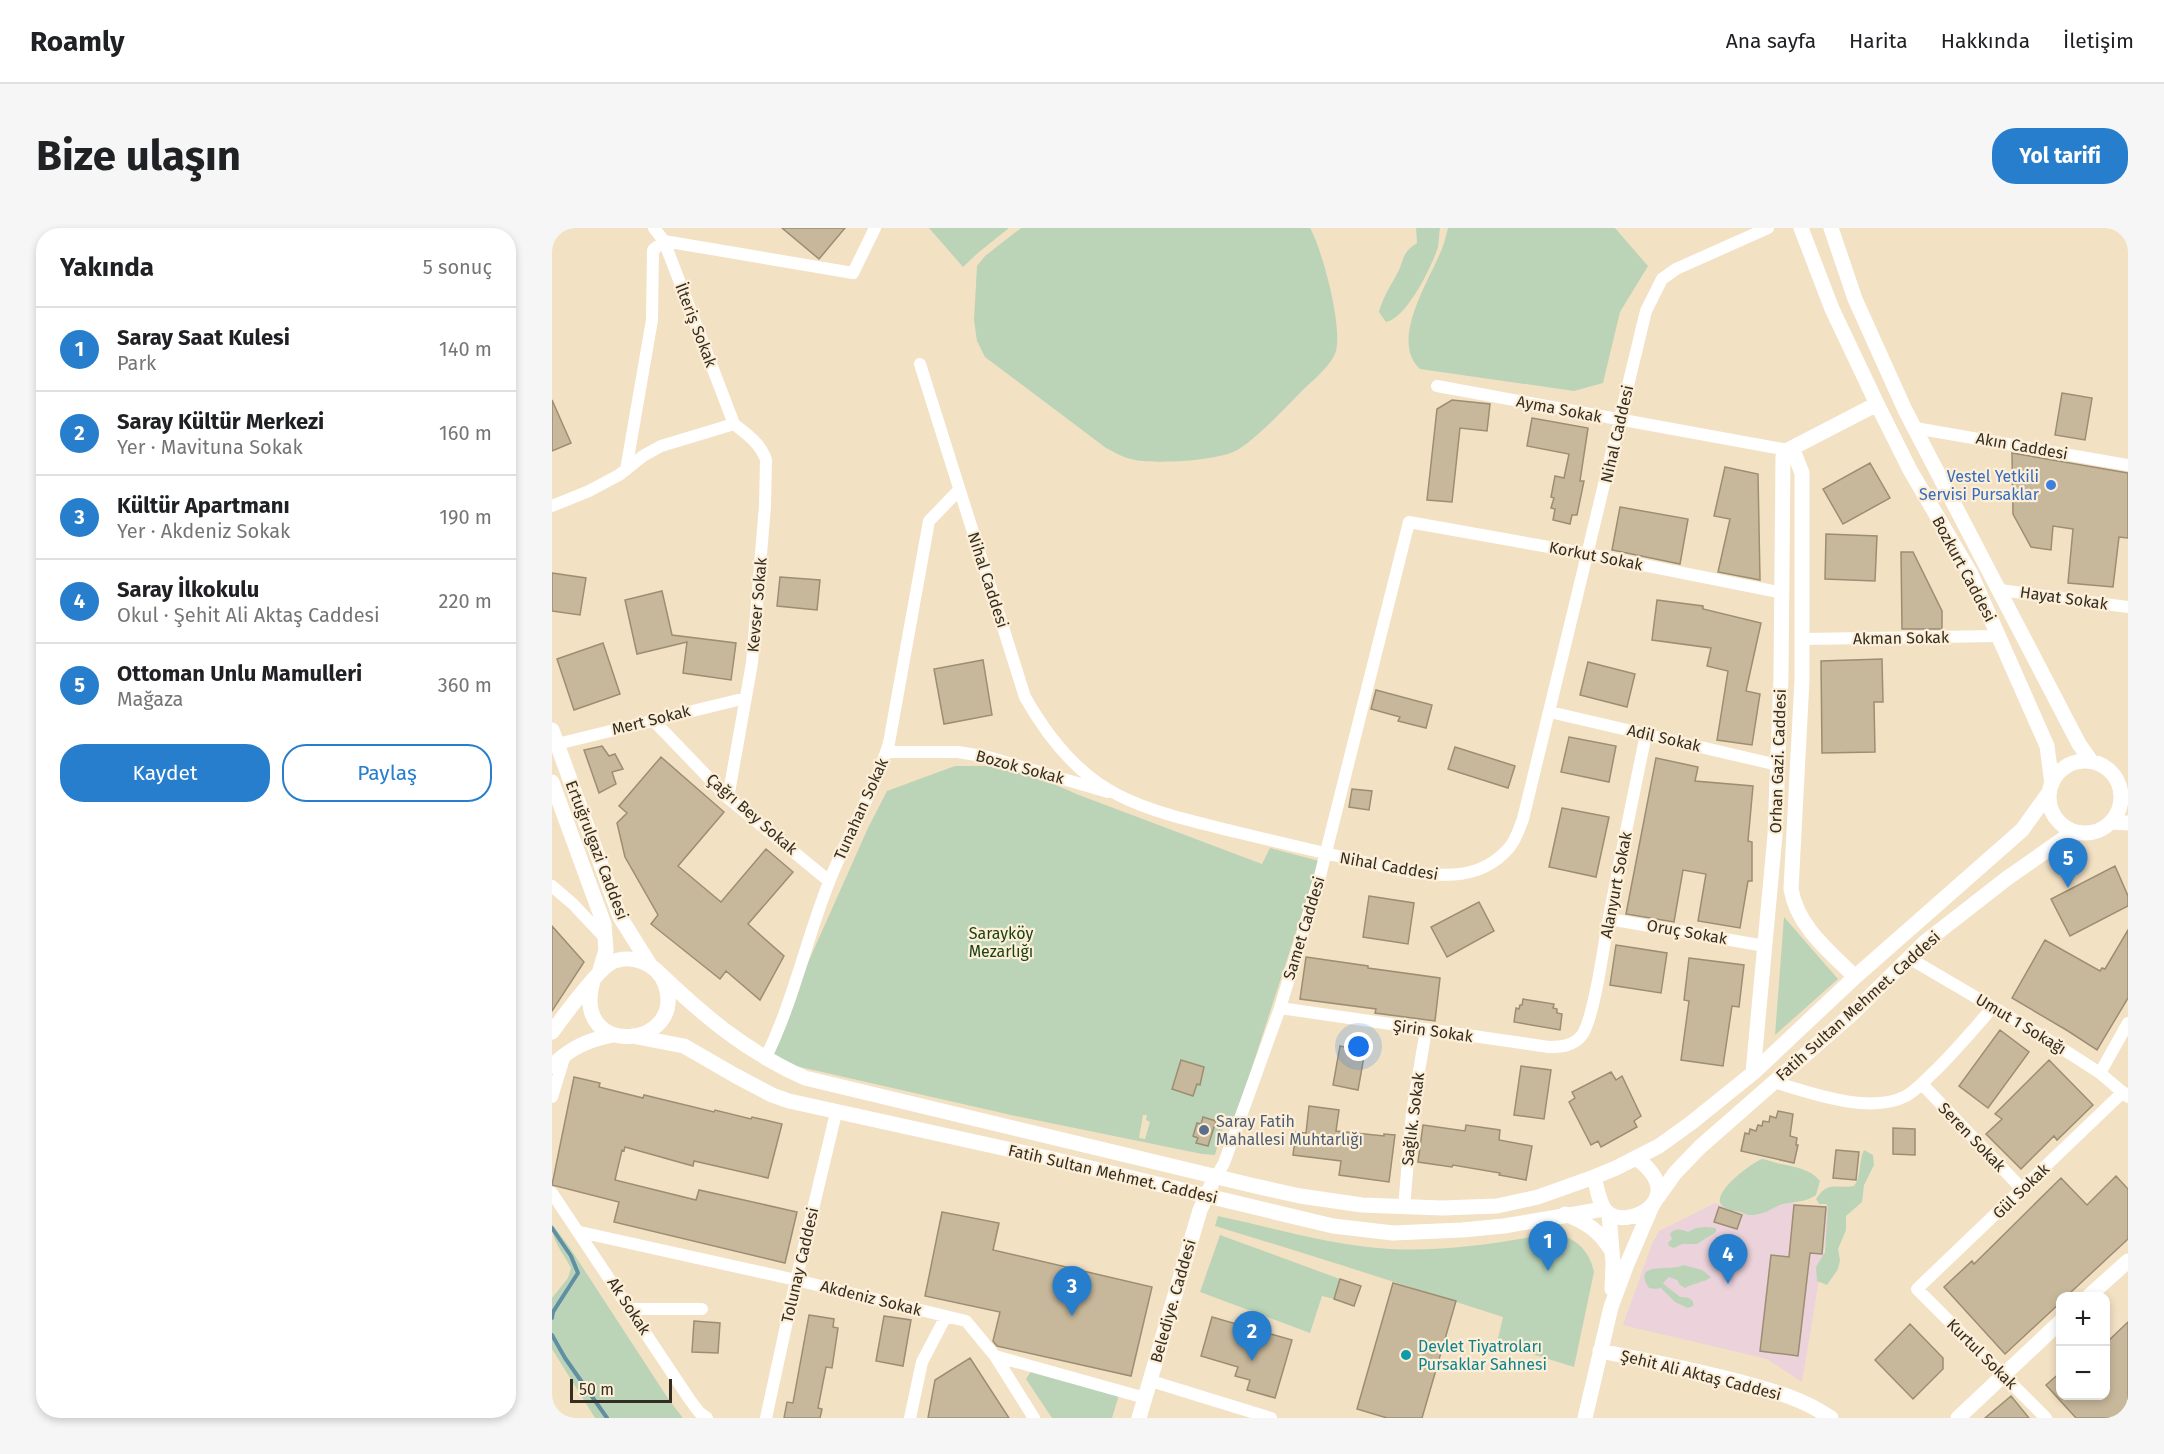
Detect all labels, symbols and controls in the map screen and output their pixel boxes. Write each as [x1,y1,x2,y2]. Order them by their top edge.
text: Roamly [30,25,124,58]
text: Ana sayfa [1726,28,1816,54]
text: Harita [1849,28,1908,54]
text: Hakkında [1941,28,2030,54]
text: İletişim [2063,28,2134,54]
button: Yol tarifi [1992,128,2128,184]
text: Bize ulaşın [36,131,241,181]
text: Yakında [60,252,154,283]
text: 5 sonuç [423,255,492,279]
street label: İlteriş Sokak [670,280,722,371]
text: Saray Saat Kulesi [117,324,290,351]
text: 1 [75,337,84,361]
text: 140 m [439,337,492,361]
text: Park [117,351,156,375]
street label: Nihal Caddesi [1597,383,1637,485]
street label: Ayma Sokak [1515,391,1604,427]
text: Saray Kültür Merkezi [117,408,324,435]
text: 2 [74,421,85,445]
text: 160 m [439,421,492,445]
street label: Akın Caddesi [1975,429,2069,463]
text: Yer · Mavituna Sokak [117,435,303,459]
place label: Vestel Yetkili Servisi Pursaklar [1919,467,2040,504]
marker: Vestel Yetkili Servisi Pursaklar [2044,478,2058,492]
text: Kültür Apartmanı [117,492,290,519]
text: 3 [74,505,85,529]
text: 190 m [439,505,492,529]
street label: Bozkurt Caddesi [1928,513,2000,625]
text: Yer · Akdeniz Sokak [117,519,290,543]
street label: Nihal Caddesi [964,530,1012,630]
street label: Korkut Sokak [1548,538,1645,575]
street label: Kevser Sokak [743,556,771,653]
text: Saray İlkokulu [117,576,259,603]
street label: Hayat Sokak [2019,582,2110,614]
text: 4 [74,589,85,613]
text: 220 m [439,589,492,613]
text: Okul · Şehit Ali Aktaş Caddesi [117,603,380,627]
street label: Akman Sokak [1853,628,1950,648]
text: Ottoman Unlu Mamulleri [117,660,362,687]
text: 5 [74,673,85,697]
text: 360 m [438,673,492,697]
text: Mağaza [117,687,183,711]
street label: Orhan Gazi. Caddesi [1766,688,1790,834]
street label: Mert Sokak [610,701,693,739]
street label: Adil Sokak [1625,720,1704,756]
button: Kaydet [60,744,270,802]
button: Paylaş [282,744,492,802]
street label: Bozok Sokak [974,746,1067,788]
street label: Tunahan Sokak [830,754,892,863]
street label: Çağrı Bey Sokak [702,769,802,860]
street label: Ertuğrulgazi Caddesi [562,778,632,922]
street label: Alanyurt Sokak [1596,829,1636,940]
pin: 5 [2048,838,2088,888]
street label: Nihal Caddesi [1338,848,1440,884]
street label: Samet Caddesi [1279,874,1329,982]
street label: Oruç Sokak [1645,916,1730,950]
park label: Sarayköy Mezarlığı [969,924,1033,961]
street label: Fatih Sultan Mehmet. Caddesi [1772,927,1944,1085]
street label: Umut 1 Sokağı [1972,990,2070,1058]
street label: Şirin Sokak [1392,1016,1475,1047]
your location [1344,1032,1373,1061]
street label: Sağlık. Sokak [1398,1070,1428,1167]
street label: Seren Sokak [1934,1099,2010,1176]
place label: Saray Fatih Mahallesi Muhtarlığı [1216,1112,1363,1149]
marker: Saray Fatih Mahallesi Muhtarlığı [1197,1123,1211,1137]
street label: Fatih Sultan Mehmet. Caddesi [1006,1141,1220,1207]
street label: Gül Sokak [1989,1159,2054,1223]
street label: Tolunay Caddesi [777,1205,823,1325]
pin: 1 [1528,1222,1568,1271]
pin: 4 [1708,1234,1748,1284]
street label: Belediye. Caddesi [1146,1237,1200,1365]
pin: 3 [1052,1266,1092,1316]
street label: Ak Sokak [603,1274,655,1339]
street label: Akdeniz Sokak [818,1276,924,1320]
map controls [2056,1292,2110,1400]
button: + [2056,1292,2110,1346]
pin: 2 [1232,1312,1272,1361]
street label: Kurtul Sokak [1943,1315,2022,1394]
place label: Devlet Tiyatroları Pursaklar Sahnesi [1418,1337,1547,1374]
street label: Şehit Ali Aktaş Caddesi [1619,1346,1783,1405]
button: − [2056,1346,2110,1400]
marker: Devlet Tiyatroları Pursaklar Sahnesi [1399,1348,1413,1362]
scale bar [570,1376,672,1404]
text: 50 m [579,1380,614,1399]

